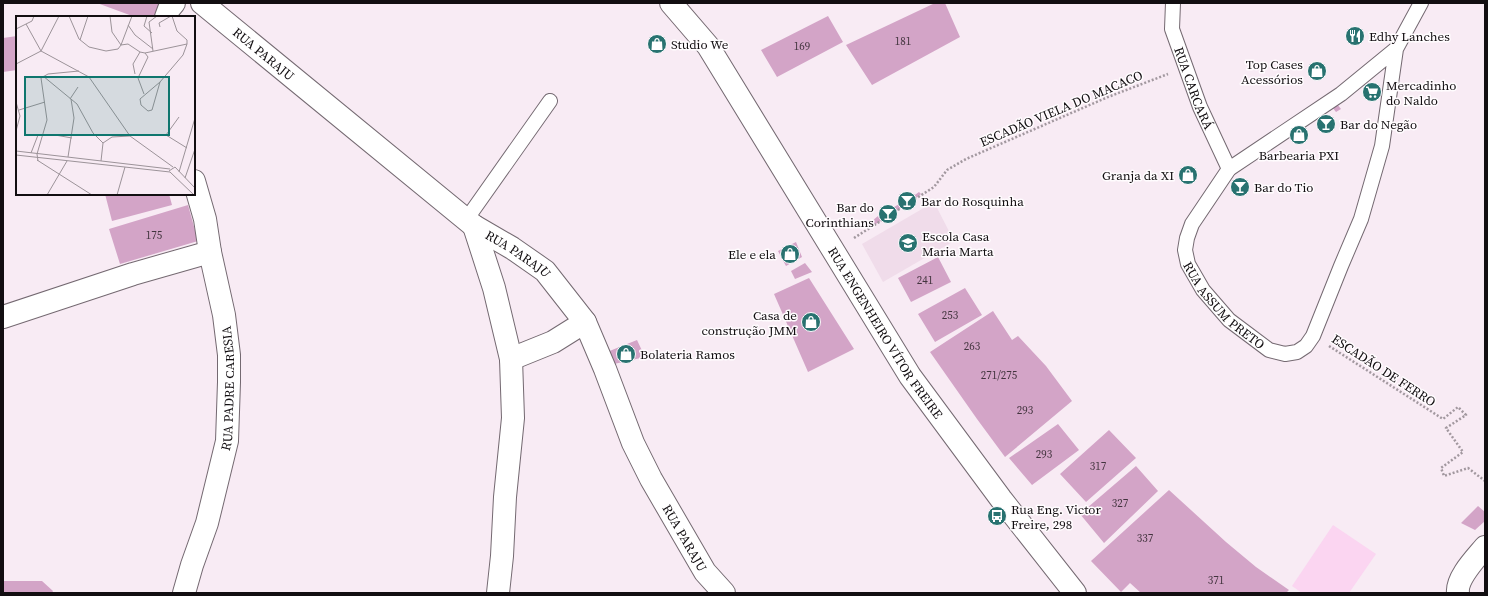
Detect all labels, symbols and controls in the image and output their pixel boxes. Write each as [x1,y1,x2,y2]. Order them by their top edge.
inset map [16,16,195,195]
street label: RUA PARAJU [229,24,298,85]
restaurant icon: Edhy Lanches [1344,25,1366,47]
place label: Edhy Lanches [1369,28,1450,45]
shop icon: Studio We [646,33,668,55]
house number: 181 [895,34,911,49]
place label: Studio We [671,36,729,53]
house number: 169 [794,39,810,54]
street label: RUA CARCARÁ [1170,45,1217,133]
place label: Top Cases Acessórios [1241,56,1303,88]
shop icon: Top Cases Acessórios [1306,60,1328,82]
street label: ESCADÃO VIELA DO MACACO [977,66,1145,151]
place label: Mercadinho do Naldo [1386,77,1457,109]
supermarket icon: Mercadinho do Naldo [1361,81,1383,103]
bar icon: Bar do Negão [1315,113,1337,135]
place label: Bar do Negão [1340,116,1417,133]
shop icon: Barbearia PXI [1288,124,1310,146]
place label: Barbearia PXI [1259,147,1339,164]
shop icon: Granja da XI [1177,164,1199,186]
place label: Granja da XI [1102,167,1174,184]
bar icon: Bar do Tio [1229,176,1251,198]
place label: Bar do Tio [1254,179,1313,196]
bar icon: Bar do Rosquinha [896,190,918,212]
place label: Bar do Rosquinha [921,193,1024,210]
place label: Bar do Corinthians [805,199,874,231]
bar icon: Bar do Corinthians [877,203,899,225]
street label: RUA PARAJU [482,227,555,281]
house number: 175 [146,228,163,243]
place label: Escola Casa Maria Marta [922,228,994,260]
school or university icon: Escola Casa Maria Marta [897,232,919,254]
shop icon: Ele e ela [779,243,801,265]
street label: RUA ENGENHEIRO VÍTOR FREIRE [824,244,947,422]
place label: Ele e ela [728,246,776,263]
street label: RUA ASSUM PRETO [1179,258,1268,353]
house number: 241 [917,273,933,288]
place label: Casa de construção JMM [701,307,797,339]
house number: 253 [942,308,959,323]
shop icon: Casa de construção JMM [800,311,822,333]
street label: RUA PADRE CARESIA [217,325,238,452]
street label: ESCADÃO DE FERRO [1328,330,1439,410]
house number: 263 [964,339,981,354]
shop icon: Bolateria Ramos [615,343,637,365]
place label: Bolateria Ramos [640,346,735,363]
house number: 271/275 [981,368,1018,383]
house number: 293 [1017,403,1034,418]
house number: 293 [1036,447,1053,462]
house number: 317 [1090,459,1107,474]
house number: 327 [1112,496,1129,511]
street label: RUA PARAJU [658,501,711,575]
place label: Rua Eng. Victor Freire, 298 [1011,501,1101,533]
bus stop icon: Rua Eng. Victor Freire, 298 [986,505,1008,527]
house number: 337 [1137,531,1154,546]
house number: 371 [1208,573,1224,588]

